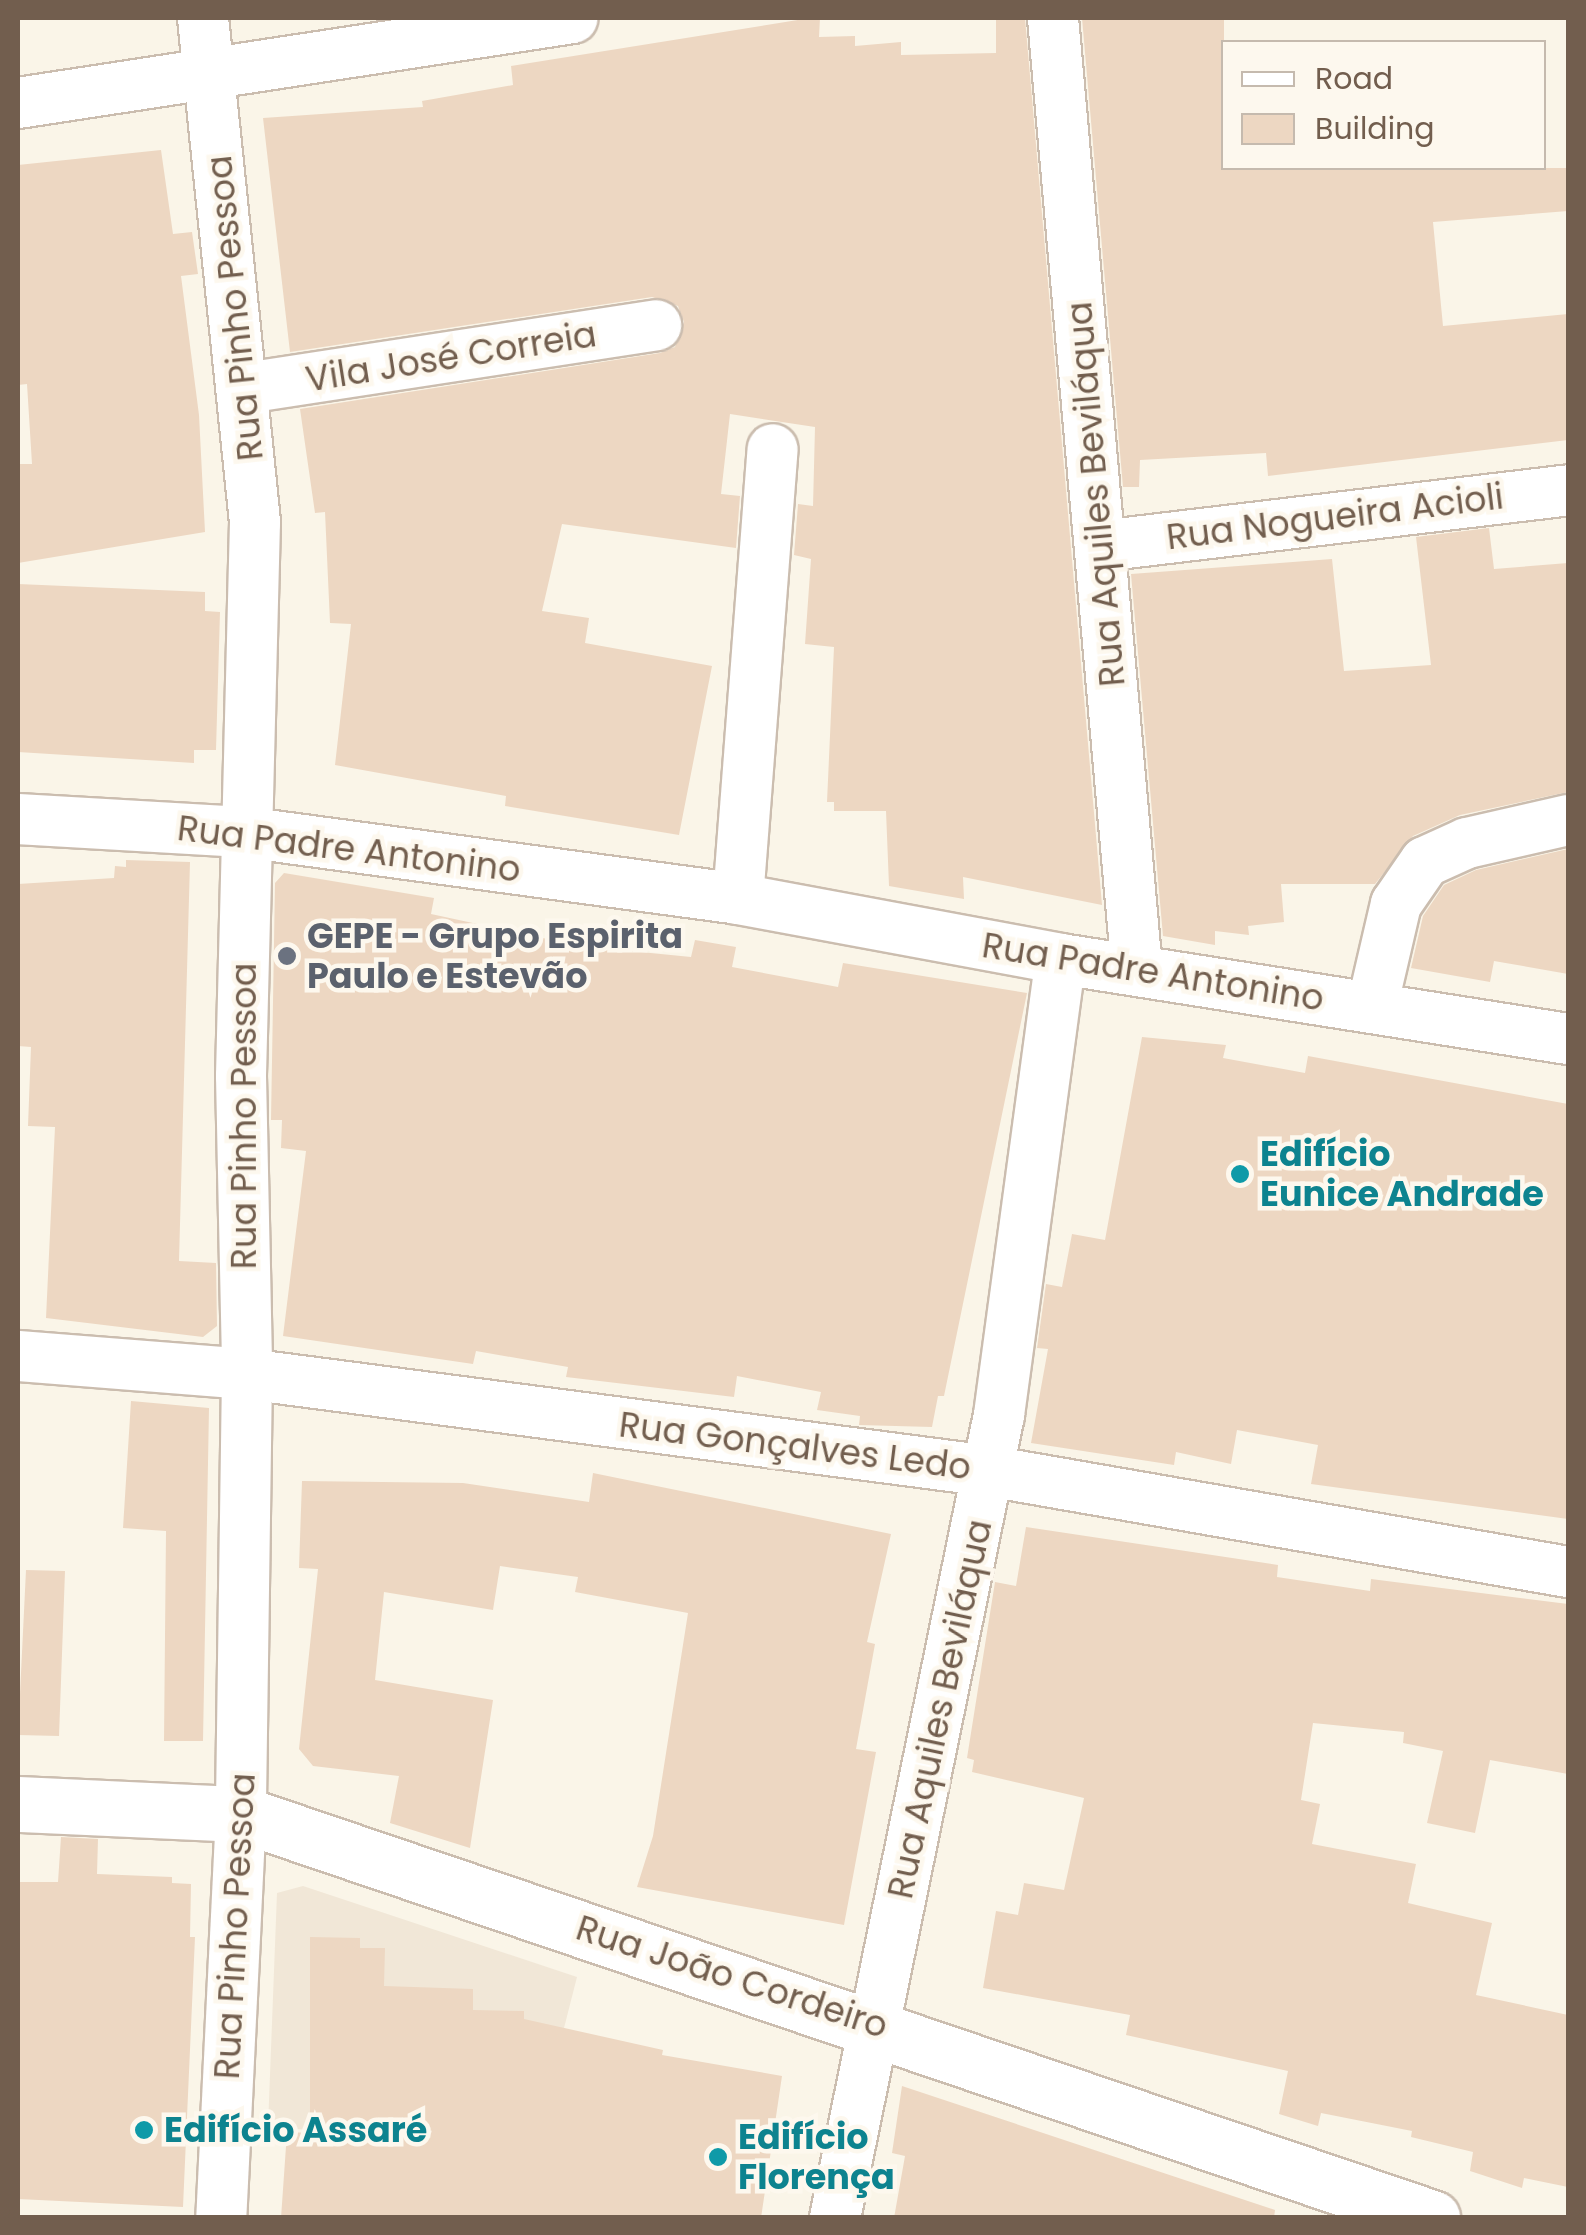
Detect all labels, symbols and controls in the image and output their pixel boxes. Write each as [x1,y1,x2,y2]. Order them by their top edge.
legend [1221,40,1546,170]
text: Road [1315,57,1393,100]
text: Building [1315,107,1435,150]
street label: Rua Pinho Pessoa [198,153,272,463]
street label: Rua Aquiles Beviláqua [1058,300,1134,688]
street label: Vila José Correia [303,313,599,401]
street label: Rua Nogueira Acioli [1164,475,1506,559]
street label: Rua Padre Antonino [175,807,523,891]
place label: GEPE - Grupo Espirita Paulo e Estevão [307,915,683,997]
street label: Rua Padre Antonino [979,924,1327,1020]
marker: GEPE - Grupo Espirita Paulo e Estevão [276,945,298,967]
street label: Rua Pinho Pessoa [223,963,265,1269]
place label: Edifício Eunice Andrade [1260,1133,1544,1215]
marker: Edifício Eunice Andrade [1229,1163,1251,1185]
street label: Rua Gonçalves Ledo [617,1404,973,1488]
street label: Rua Aquiles Beviláqua [879,1516,1001,1902]
street label: Rua Pinho Pessoa [206,1772,264,2080]
street label: Rua João Cordeiro [571,1907,893,2047]
place label: Edifício Assaré [164,2109,427,2151]
place label: Edifício Florença [738,2116,895,2198]
marker: Edifício Assaré [133,2119,155,2141]
marker: Edifício Florença [707,2146,729,2168]

